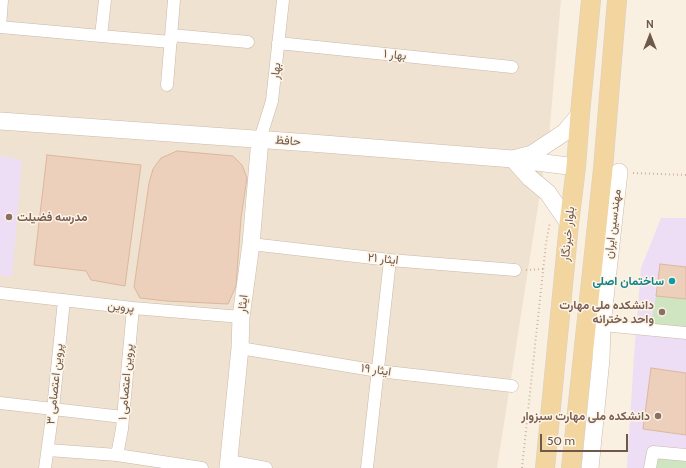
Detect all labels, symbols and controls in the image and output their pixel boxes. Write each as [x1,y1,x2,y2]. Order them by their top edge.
north arrow [630,16,670,56]
text: N [646,17,654,31]
street label: بهار ۱ [383,47,407,63]
street label: بهار [268,62,284,80]
street label: حافظ [275,133,301,149]
street label: مهندسین ایران [602,188,624,260]
street label: بلوار خبرنگار [558,206,578,262]
place label: مدرسه فضیلت [17,210,87,224]
marker: مدرسه فضیلت [4,212,14,222]
street label: ایثار ۲۱ [367,250,399,268]
place label: ساختمان اصلی [592,274,664,288]
marker: ساختمان اصلی [667,276,677,286]
street label: ایثار [235,294,251,314]
street label: پروین [107,298,135,316]
place label: دانشکده ملی مهارت واحد دخترانه [559,298,654,326]
marker: دانشکده ملی مهارت واحد دخترانه [657,307,667,317]
street label: پروین اعتصامی ۳ [44,343,66,425]
street label: پروین اعتصامی ۱ [115,343,137,421]
street label: ایثار ۱۹ [360,361,392,379]
place label: دانشکده ملی مهارت سبزوار [521,409,650,423]
marker: دانشکده ملی مهارت سبزوار [653,411,663,421]
scale bar [542,426,630,452]
text: 50 m [547,433,575,448]

